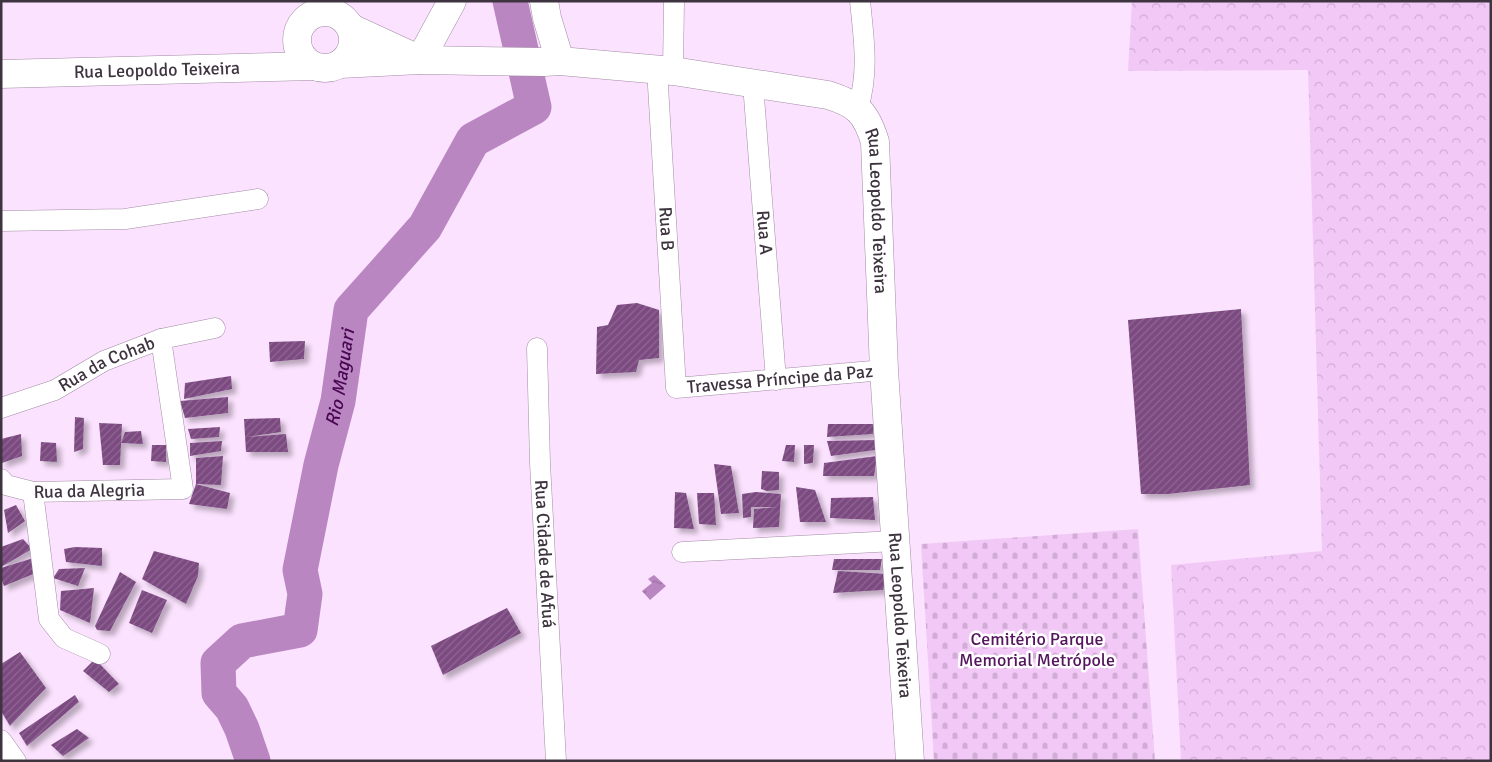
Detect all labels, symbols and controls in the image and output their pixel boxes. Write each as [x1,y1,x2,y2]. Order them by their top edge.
street label: Rua Leopoldo Teixeira [74,57,240,83]
street label: Rua Leopoldo Teixeira [860,125,892,294]
street label: Rua B [654,206,679,252]
street label: Rua A [752,210,777,256]
water label: Rio Maguari [320,326,360,429]
street label: Rua da Cohab [54,331,158,397]
street label: Travessa Príncipe da Paz [686,360,874,398]
street label: Rua da Alegria [33,479,145,503]
street label: Rua Cidade de Afuá [530,479,560,629]
street label: Rua Leopoldo Teixeira [884,532,917,699]
park label: Cemitério Parque Memorial Metrópole [959,628,1115,671]

